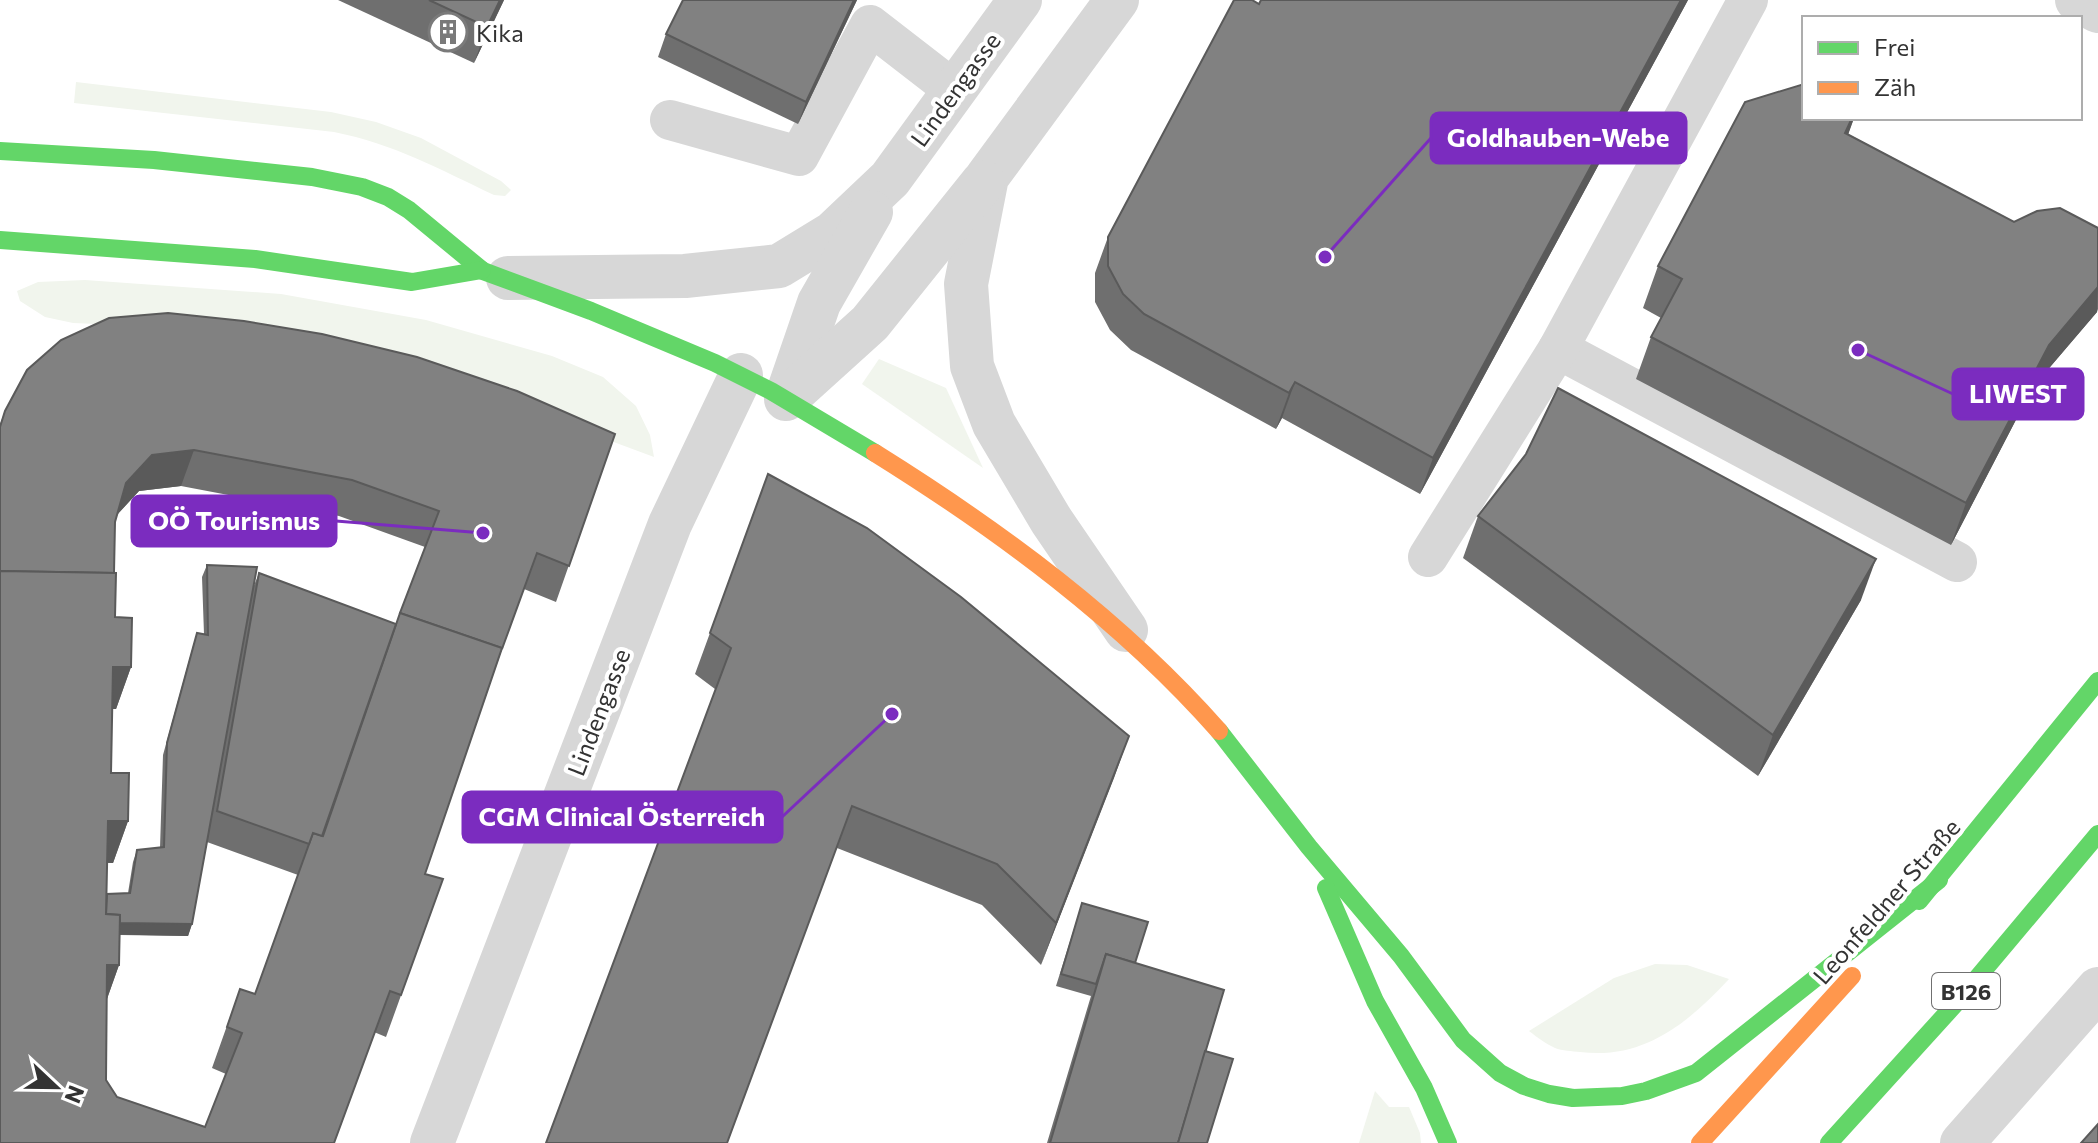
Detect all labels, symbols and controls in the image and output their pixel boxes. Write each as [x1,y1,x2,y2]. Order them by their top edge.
building icon: Kika [427,11,469,53]
legend [1802,16,2082,120]
place label: Kika [476,18,524,47]
street label: Lindengasse [904,26,1006,152]
text: Frei [1874,32,1915,61]
text: Zäh [1874,72,1916,101]
callout: Goldhauben-Webe [1431,113,1686,163]
text: Goldhauben-Webe [1447,121,1669,152]
callout: LIWEST [1953,369,2083,419]
text: LIWEST [1969,377,2067,408]
callout: OÖ Tourismus [132,496,336,546]
text: OÖ Tourismus [148,504,320,535]
street label: Lindengasse [560,644,636,780]
callout: CGM Clinical Österreich [463,792,782,842]
text: CGM Clinical Österreich [479,800,765,831]
street label: Leonfeldner Straße [1806,812,1966,990]
road number: B126 [1932,973,2000,1009]
north arrow [16,1047,96,1127]
text: N [59,1082,91,1107]

